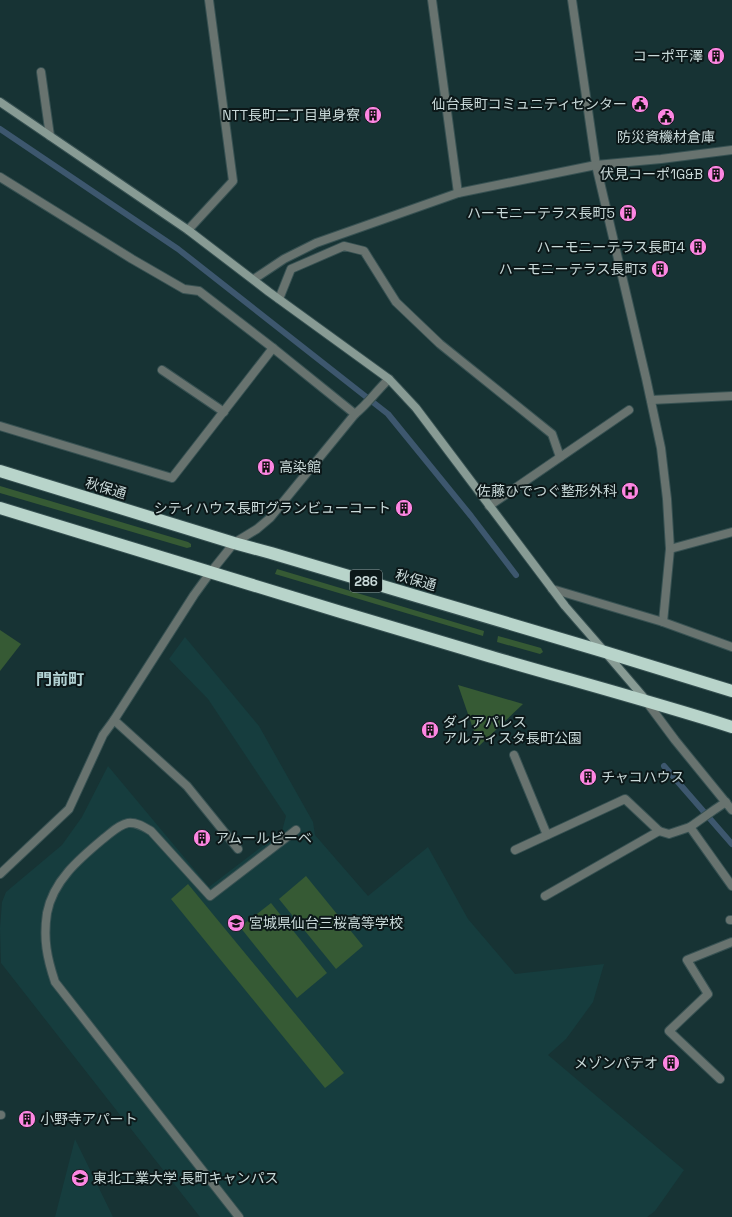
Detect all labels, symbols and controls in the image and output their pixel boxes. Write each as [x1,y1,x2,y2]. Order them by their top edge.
building icon: コーポ平澤 [706,46,726,66]
place label: コーポ平澤 [633,47,703,65]
public building icon: 仙台長町コミュニティセンター [630,94,650,114]
place label: 仙台長町コミュニティセンター [432,95,627,113]
building icon: NTT長町二丁目単身寮 [363,105,383,125]
place label: NTT長町二丁目単身寮 [222,106,360,124]
public building icon: 防災資機材倉庫 [656,107,676,127]
place label: 防災資機材倉庫 [617,128,715,146]
building icon: 伏見コーポ1G&B [706,164,726,184]
place label: 伏見コーポ1G&B [600,165,703,183]
building icon: ハーモニーテラス長町5 [618,203,638,223]
place label: ハーモニーテラス長町5 [467,204,615,222]
building icon: ハーモニーテラス長町4 [688,237,708,257]
place label: ハーモニーテラス長町4 [537,238,685,256]
building icon: ハーモニーテラス長町3 [650,259,670,279]
place label: ハーモニーテラス長町3 [499,260,647,278]
building icon: 高染館 [256,457,276,477]
place label: 高染館 [279,458,321,476]
street label: 秋保通 [83,473,129,503]
hospital icon: 佐藤ひでつぐ整形外科 [620,481,640,501]
place label: 佐藤ひでつぐ整形外科 [477,482,617,500]
building icon: シティハウス長町グランビューコート [394,498,414,518]
place label: シティハウス長町グランビューコート [154,499,391,517]
street label: 秋保通 [393,566,439,594]
road number: 286 [350,570,382,592]
district label: 門前町 [36,669,84,690]
place label: ダイアパレス アルティスタ長町公園 [443,713,582,747]
building icon: ダイアパレス アルティスタ長町公園 [420,720,440,740]
building icon: チャコハウス [578,767,598,787]
place label: チャコハウス [601,768,685,786]
building icon: アムールビーベ [192,828,212,848]
place label: アムールビーベ [215,829,312,847]
school or university icon: 宮城県仙台三桜高等学校 [226,913,246,933]
place label: 宮城県仙台三桜高等学校 [249,914,403,932]
building icon: メゾンパテオ [661,1053,681,1073]
place label: メゾンパテオ [574,1054,658,1072]
building icon: 小野寺アパート [17,1109,37,1129]
place label: 小野寺アパート [40,1110,138,1128]
school or university icon: 東北工業大学 長町キャンパス [70,1168,90,1188]
place label: 東北工業大学 長町キャンパス [93,1169,279,1187]

